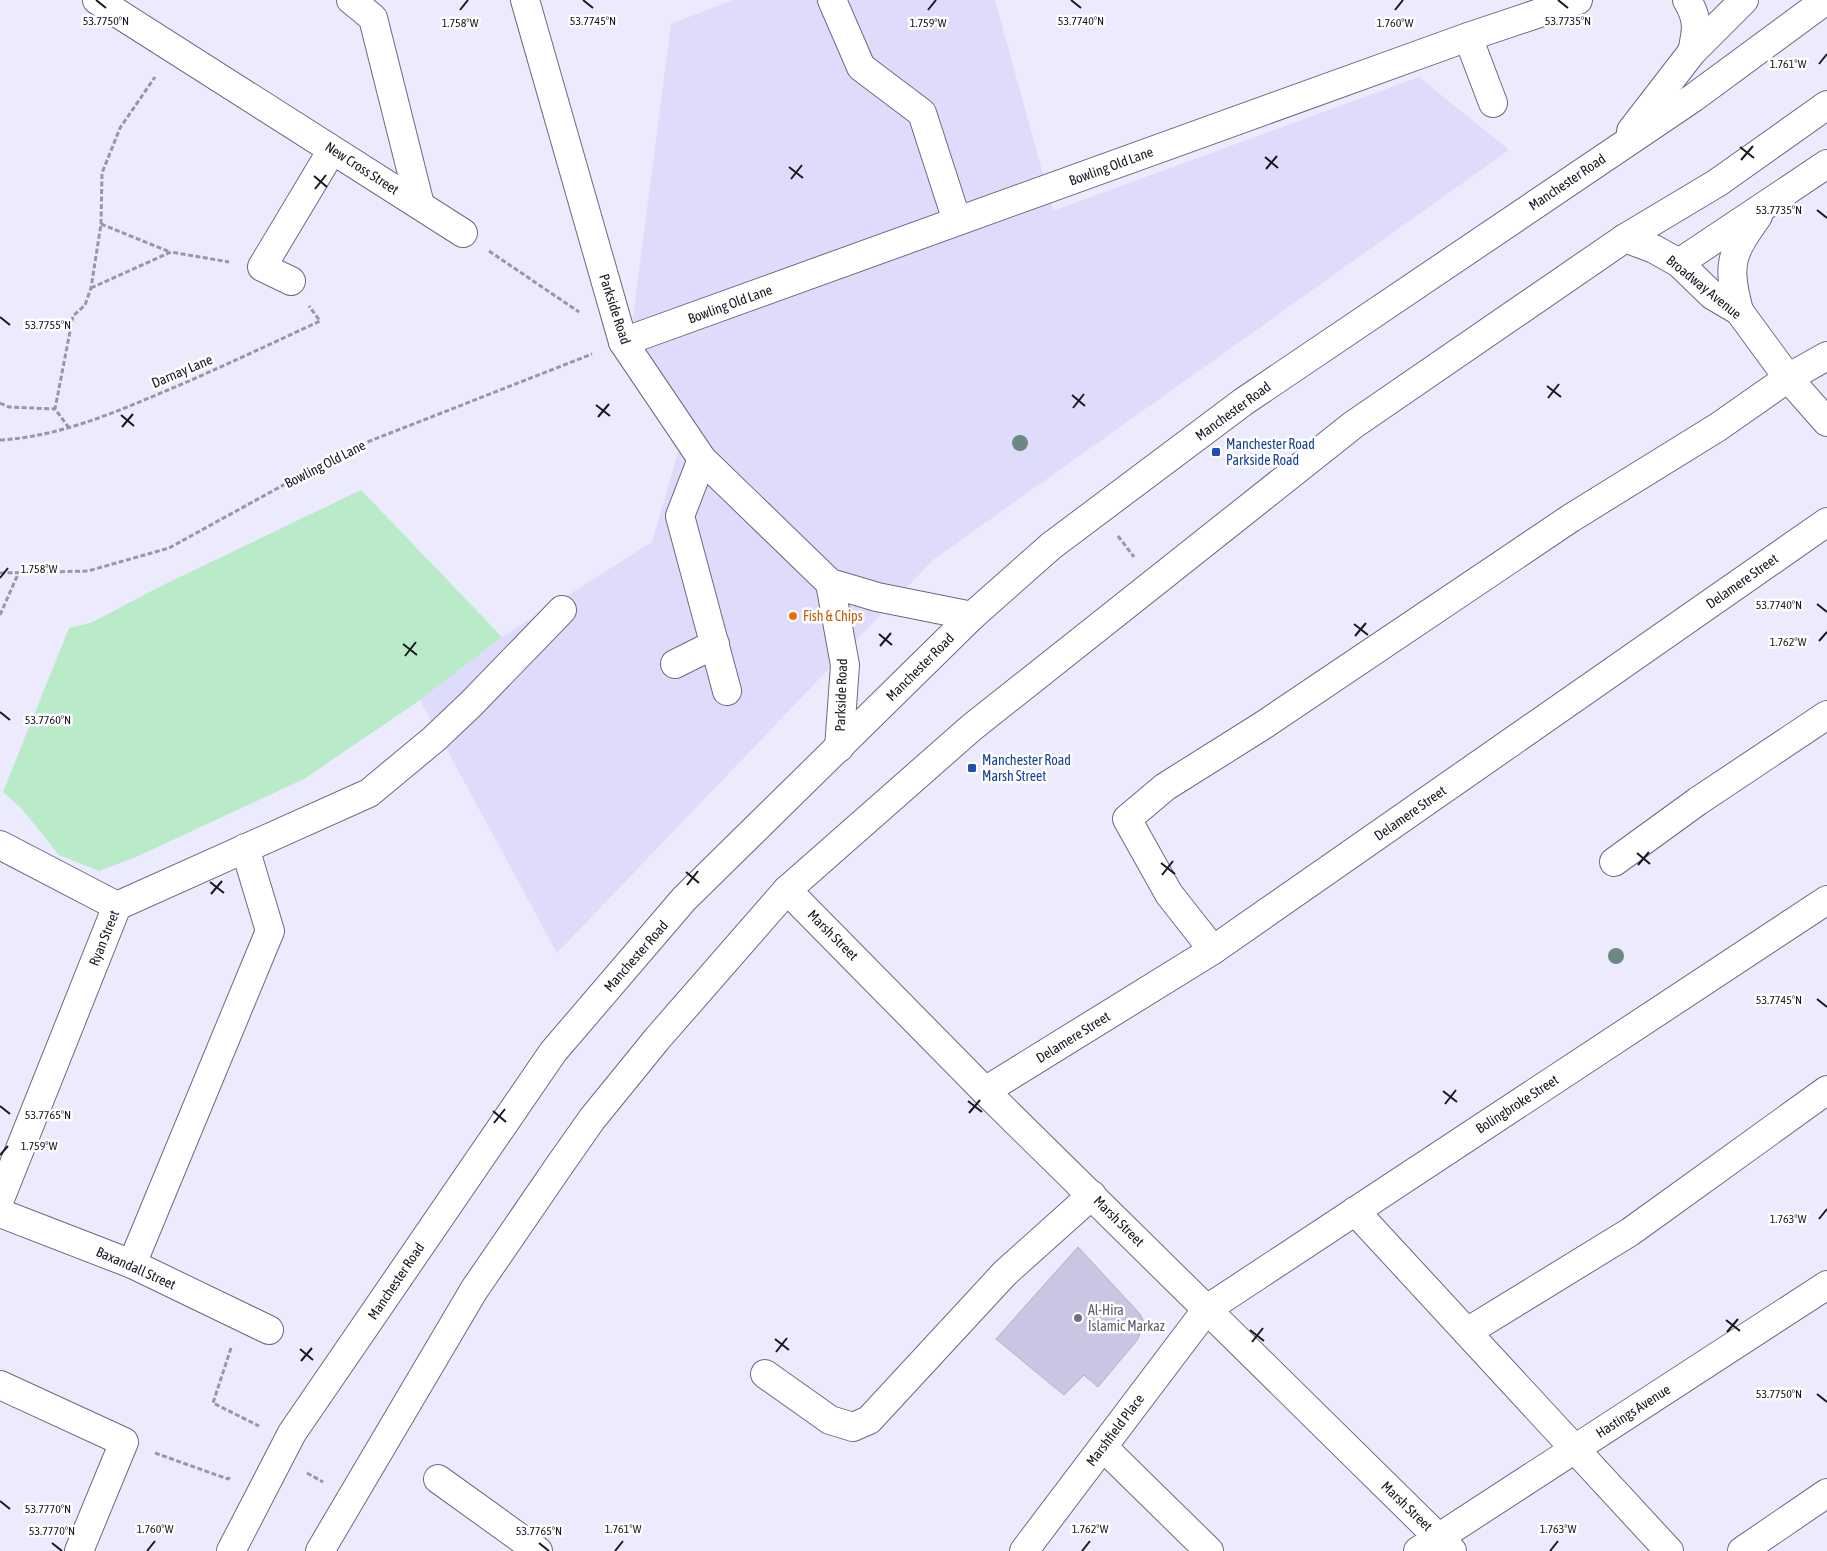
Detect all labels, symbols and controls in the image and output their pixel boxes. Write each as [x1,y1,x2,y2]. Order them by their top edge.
text: 53.7750°N [83,14,129,28]
text: 53.7745°N [570,14,616,28]
text: 53.7740°N [1058,14,1104,28]
text: 53.7735°N [1545,14,1591,28]
text: 1.758°W [442,16,479,30]
text: 1.759°W [910,16,947,30]
text: 1.760°W [1377,16,1414,30]
text: 1.761°W [1770,57,1807,71]
street label: New Cross Street [322,138,402,198]
street label: Bowling Old Lane [1067,143,1155,189]
street label: Manchester Road [1526,150,1608,214]
text: 53.7735°N [1756,203,1802,217]
street label: Broadway Avenue [1663,252,1745,322]
street label: Parkside Road [596,272,634,346]
street label: Bowling Old Lane [686,281,774,327]
text: 53.7755°N [25,318,71,332]
street label: Darnay Lane [149,351,215,391]
street label: Manchester Road [1192,378,1274,444]
place label: Manchester Road Parkside Road [1226,436,1315,468]
street label: Bowling Old Lane [282,437,368,491]
marker: Manchester Road Parkside Road [1210,446,1222,458]
street label: Delamere Street [1703,550,1781,612]
text: 1.758°W [21,562,58,576]
text: 53.7740°N [1756,598,1802,612]
place label: Fish & Chips [803,608,863,624]
marker: Fish & Chips [787,610,799,622]
street label: Manchester Road [883,630,957,704]
text: 1.762°W [1770,635,1807,649]
street label: Parkside Road [832,658,850,732]
text: 53.7760°N [25,713,71,727]
place label: Manchester Road Marsh Street [982,752,1071,784]
marker: Manchester Road Marsh Street [966,762,978,774]
street label: Delamere Street [1371,782,1449,844]
street label: Marsh Street [805,907,861,963]
street label: Ryan Street [86,908,122,968]
street label: Manchester Road [601,917,671,995]
text: 53.7745°N [1756,993,1802,1007]
street label: Delamere Street [1033,1008,1113,1066]
street label: Bolingbroke Street [1473,1071,1561,1137]
text: 53.7765°N [25,1108,71,1122]
text: 1.759°W [21,1139,58,1153]
street label: Marsh Street [1091,1193,1147,1249]
text: 1.763°W [1770,1212,1807,1226]
street label: Manchester Road [364,1240,428,1322]
street label: Baxandall Street [94,1243,178,1293]
place label: Al-Hira Islamic Markaz [1088,1302,1165,1334]
marker: Al-Hira Islamic Markaz [1072,1312,1084,1324]
street label: Hastings Avenue [1593,1381,1673,1441]
text: 53.7750°N [1756,1387,1802,1401]
street label: Marshfield Place [1083,1391,1147,1469]
street label: Marsh Street [1378,1478,1436,1534]
text: 53.7770°N [25,1502,71,1516]
text: 1.760°W [137,1522,174,1536]
text: 1.761°W [605,1522,642,1536]
text: 1.762°W [1072,1522,1109,1536]
text: 1.763°W [1540,1522,1577,1536]
text: 53.7770°N [29,1524,75,1538]
text: 53.7765°N [516,1524,562,1538]

